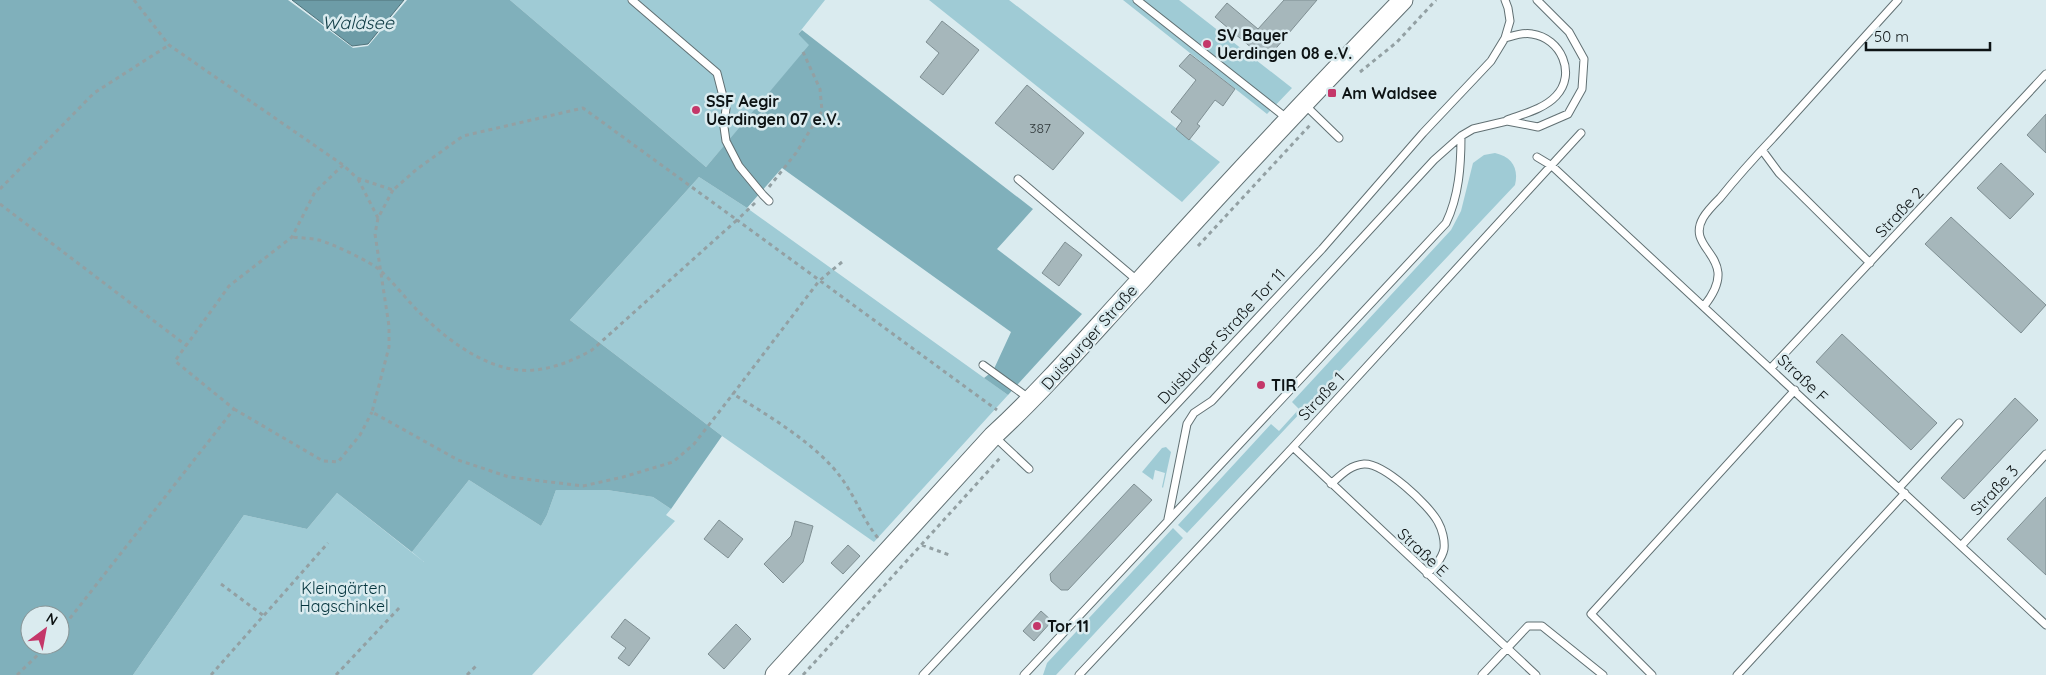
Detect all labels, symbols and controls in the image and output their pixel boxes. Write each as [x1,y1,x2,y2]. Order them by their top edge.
water label: Waldsee [322,11,395,34]
scale bar [1866,20,1990,52]
place label: SV Bayer Uerdingen 08 e.V. [1217,25,1352,63]
text: 50 m [1874,27,1909,46]
marker: SV Bayer Uerdingen 08 e.V. [1201,38,1213,50]
place label: Am Waldsee [1342,83,1437,103]
marker: Am Waldsee [1326,87,1338,99]
place label: SSF Aegir Uerdingen 07 e.V. [706,91,841,129]
marker: SSF Aegir Uerdingen 07 e.V. [690,104,702,116]
house number: 387 [1029,119,1051,137]
street label: Straße 2 [1871,182,1928,242]
street label: Duisburger Straße Tor 11 [1153,264,1289,408]
street label: Duisburger Straße [1037,280,1141,394]
street label: Straße F [1773,349,1833,407]
street label: Straße 1 [1294,368,1348,424]
place label: TIR [1271,375,1296,395]
marker: TIR [1255,379,1267,391]
street label: Straße 3 [1966,461,2022,519]
street label: Straße E [1393,523,1453,581]
park label: Kleingärten Hagschinkel [299,578,389,616]
north arrow [20,605,70,655]
text: N [43,609,61,629]
place label: Tor 11 [1047,616,1089,636]
marker: Tor 11 [1031,620,1043,632]

